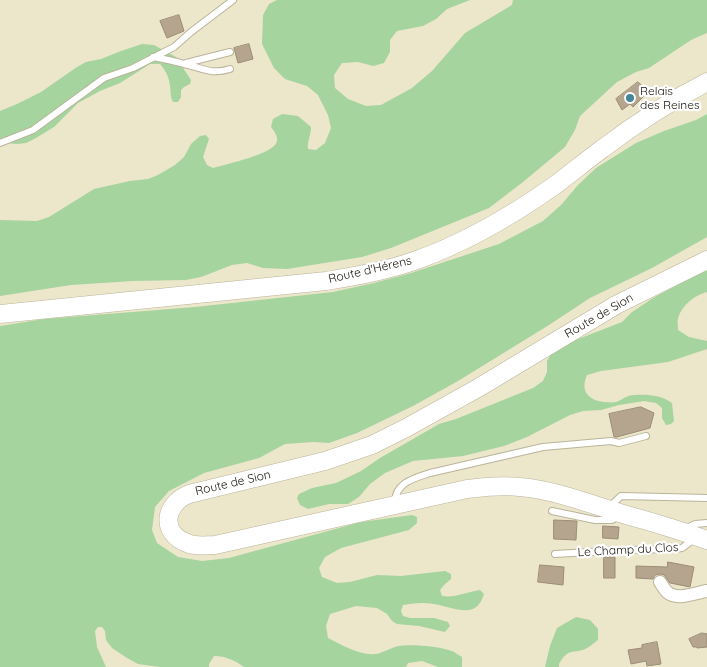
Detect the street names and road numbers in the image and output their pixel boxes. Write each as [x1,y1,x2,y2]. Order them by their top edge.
street label: Route d'Hérens [327,253,413,287]
street label: Route de Sion [562,291,636,341]
street label: Route de Sion [194,467,272,499]
street label: Le Champ du Clos [577,540,679,560]

